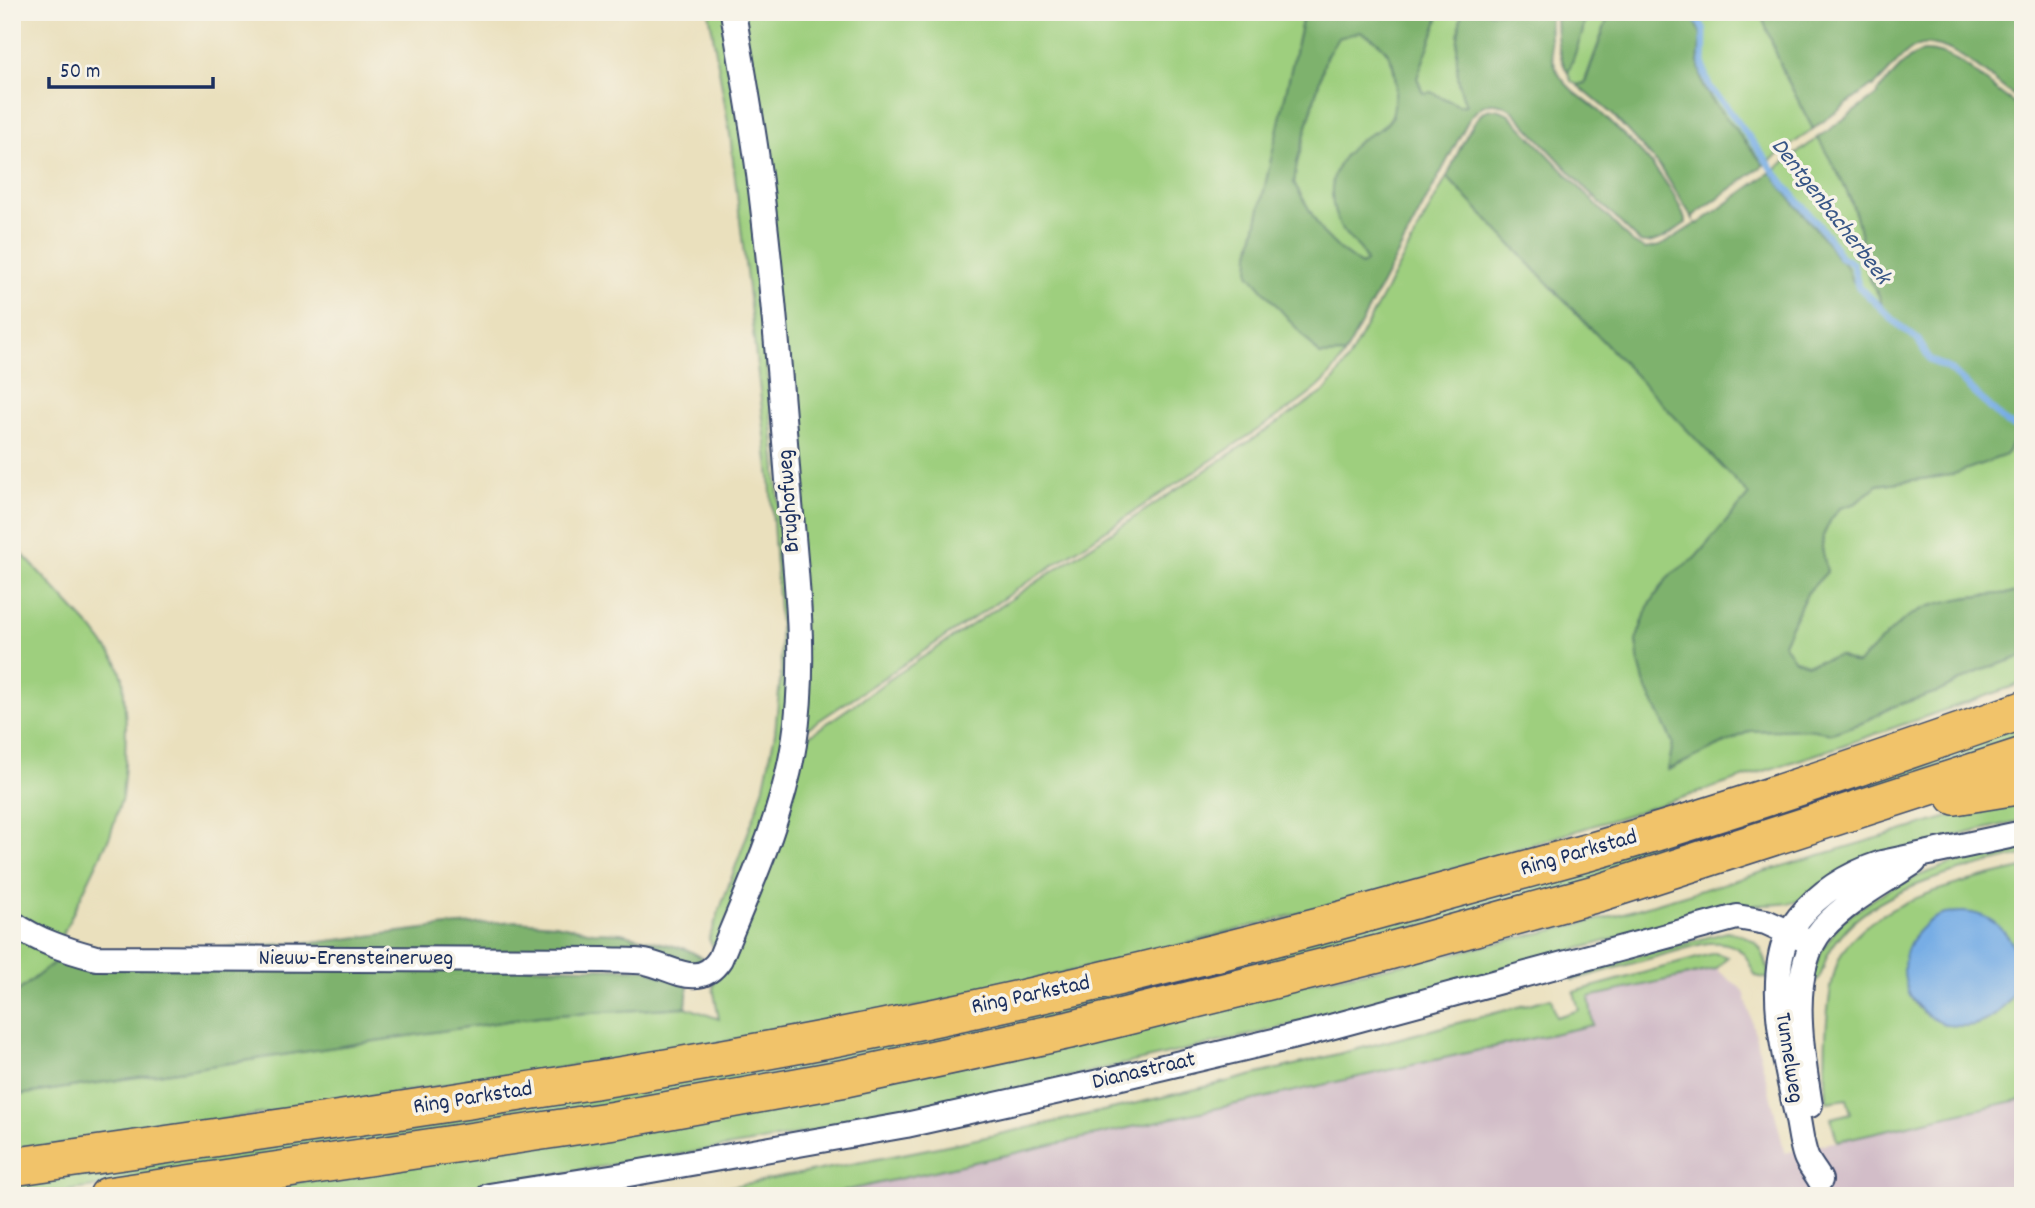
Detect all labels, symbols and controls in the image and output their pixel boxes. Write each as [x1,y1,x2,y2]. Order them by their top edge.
scale bar [49,46,214,90]
text: 50 m [60,58,100,88]
water label: Dentgenbacherbeek [1762,131,1900,294]
street label: Brughofweg [770,448,810,554]
street label: Ring Parkstad [1517,822,1641,886]
street label: Nieuw-Erensteinerweg [259,943,453,976]
street label: Ring Parkstad [969,967,1093,1025]
street label: Tunnelweg [1765,1010,1811,1106]
street label: Dianastraat [1089,1044,1199,1100]
street label: Ring Parkstad [411,1073,535,1125]

